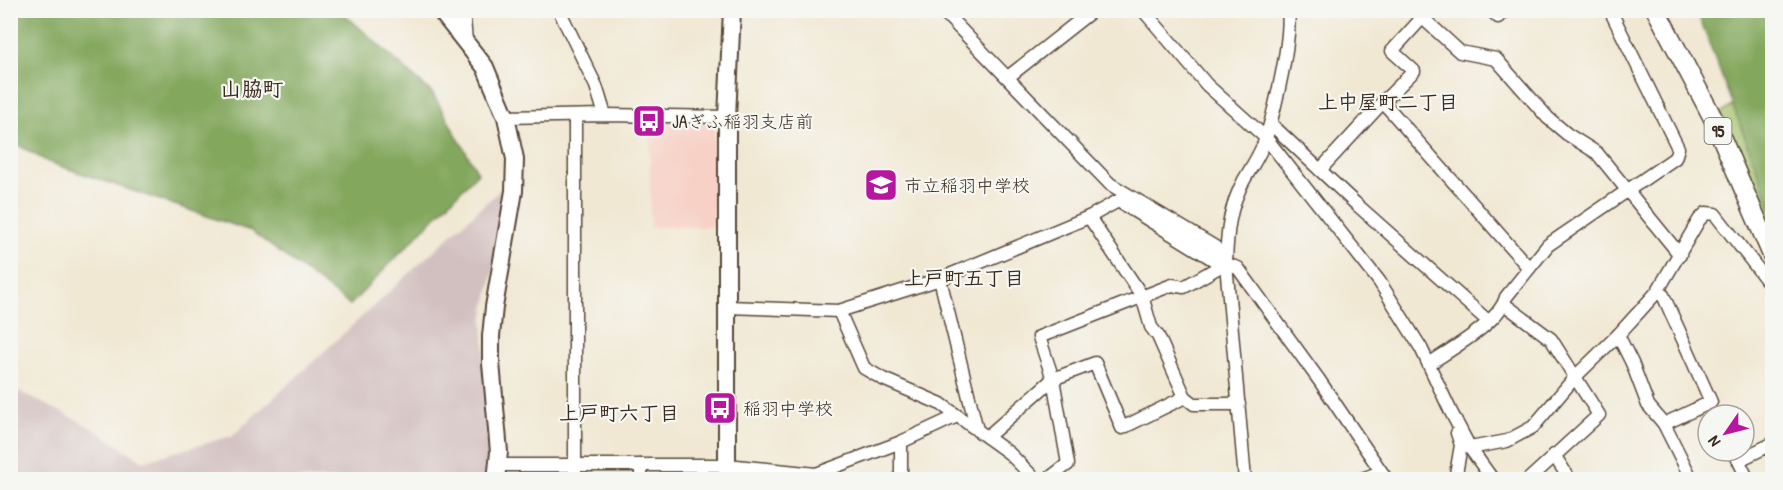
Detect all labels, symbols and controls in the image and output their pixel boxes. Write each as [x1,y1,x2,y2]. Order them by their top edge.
district label: 山脇町 [221,74,284,103]
district label: 上中屋町二丁目 [1318,88,1458,115]
bus stop icon: JAぎふ稲羽支店前 [631,103,667,139]
place label: JAぎふ稲羽支店前 [672,109,813,134]
road number: 95 [1704,118,1732,144]
school or university icon: 市立稲羽中学校 [863,167,899,203]
place label: 市立稲羽中学校 [904,173,1030,198]
district label: 上戸町五丁目 [904,264,1024,291]
bus stop icon: 稲羽中学校 [702,390,738,426]
place label: 稲羽中学校 [743,396,833,421]
district label: 上戸町六丁目 [559,399,679,426]
north arrow [1696,403,1756,463]
text: N [1702,431,1725,451]

